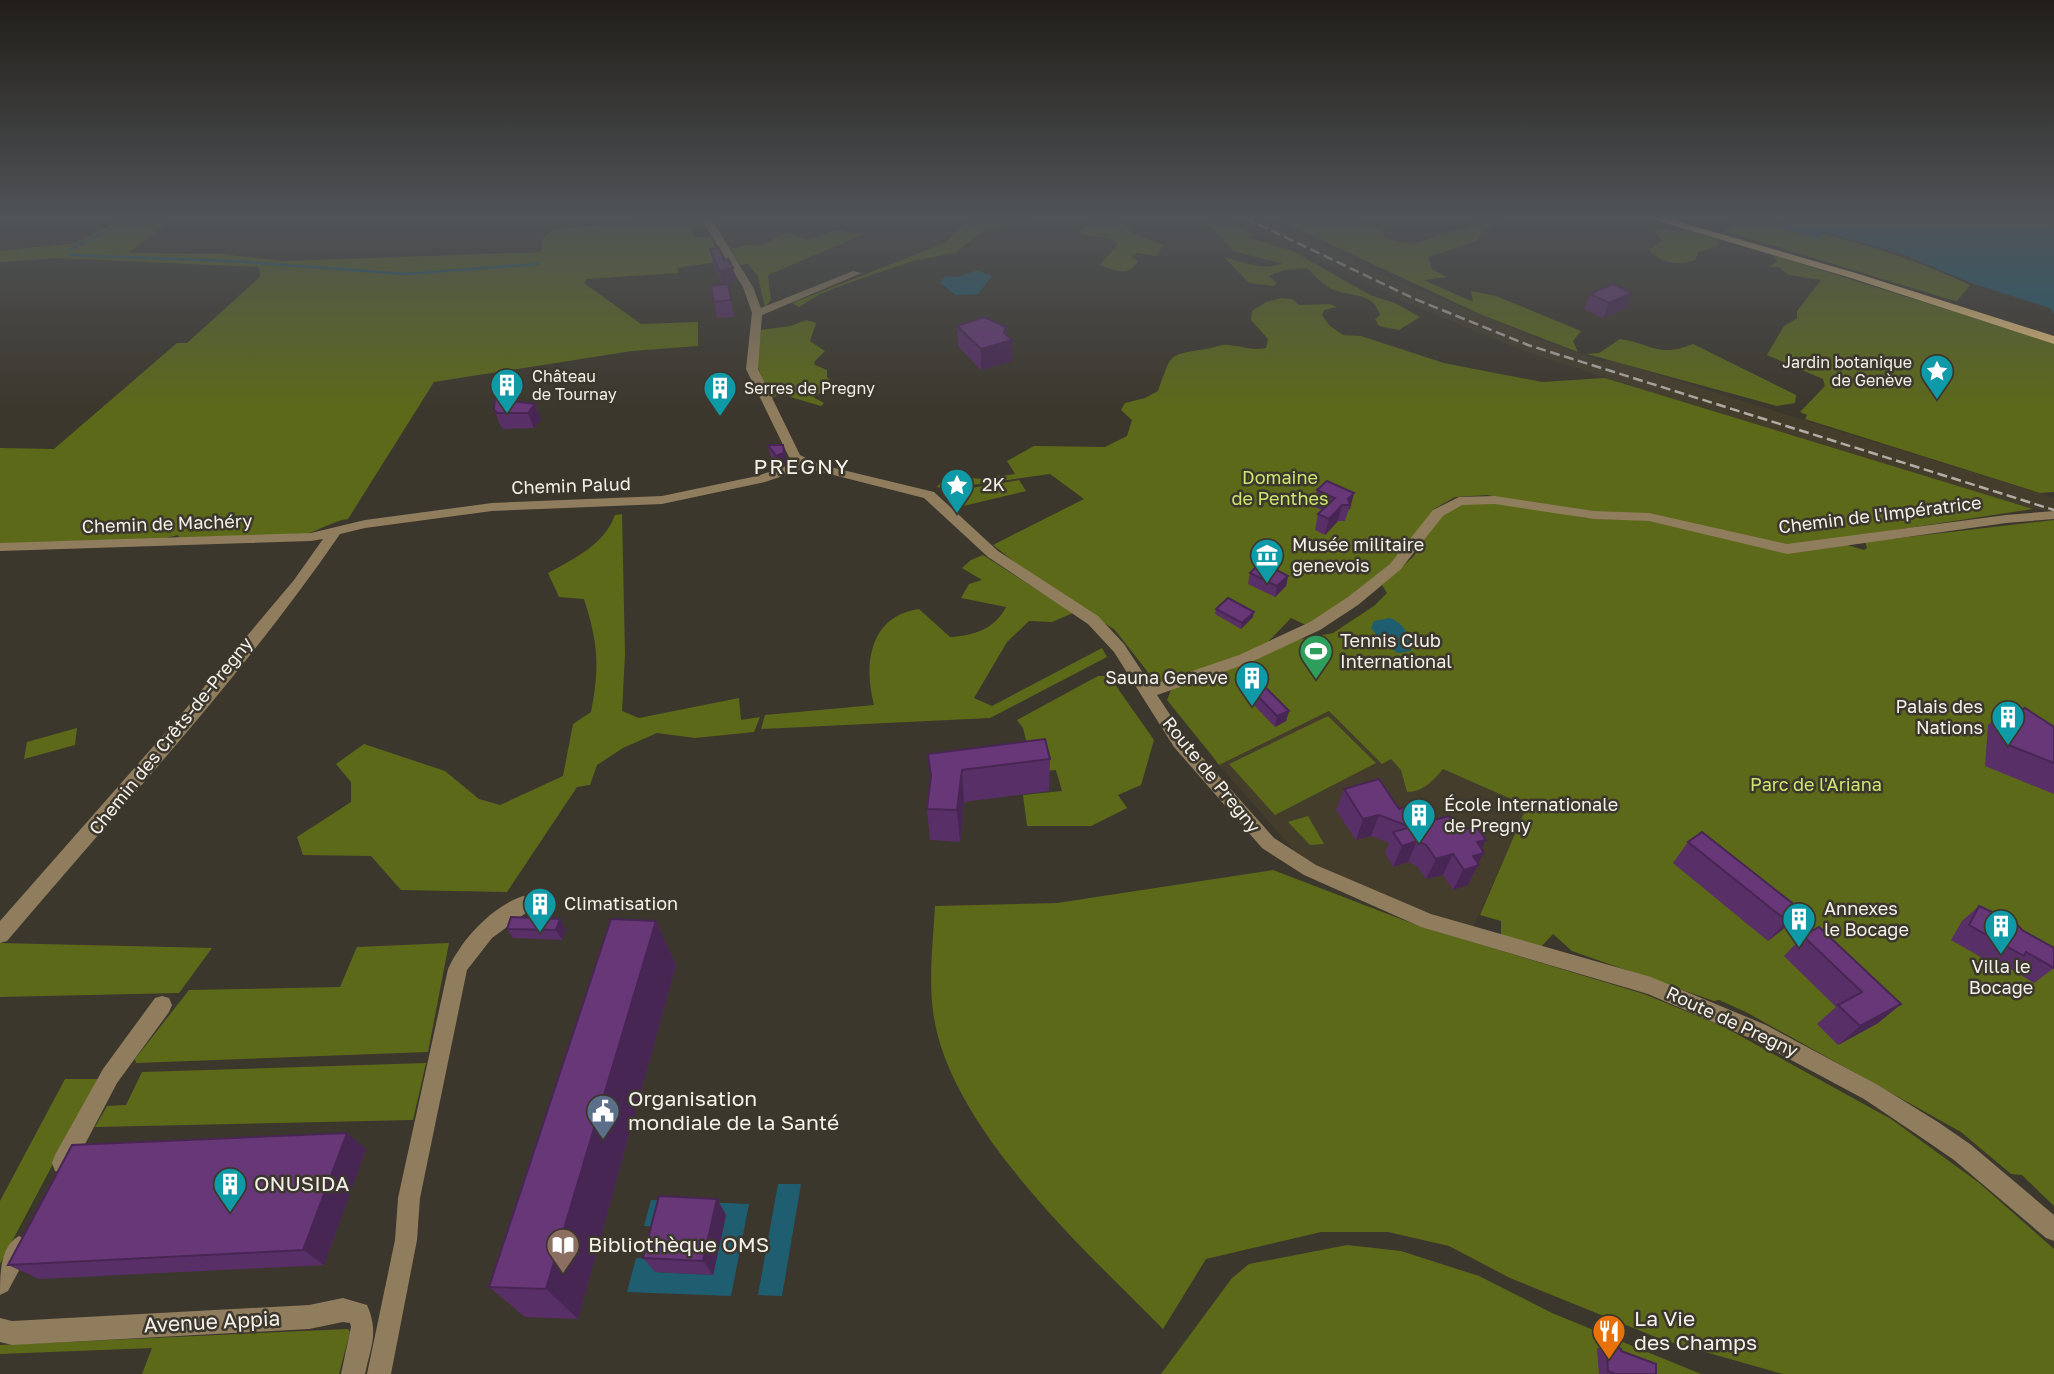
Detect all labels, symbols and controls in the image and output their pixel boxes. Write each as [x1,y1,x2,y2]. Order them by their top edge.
place label: Jardin botanique de Genève [1782,352,1912,390]
place icon: Jardin botanique de Genève [1918,352,1956,401]
building icon: Château de Tournay [488,366,526,415]
place label: Château de Tournay [532,366,617,404]
building icon: Serres de Pregny [701,369,739,418]
place label: Serres de Pregny [744,378,875,398]
district label: PREGNY [754,453,850,479]
place icon: 2K [938,466,976,515]
park label: Domaine de Penthes [1231,466,1329,509]
street label: Chemin Palud [511,472,631,498]
place label: 2K [982,473,1005,495]
street label: Chemin de l'Impératrice [1777,491,1983,537]
street label: Chemin de Machéry [81,509,253,537]
place label: Musée militaire genevois [1292,533,1424,576]
museum icon: Musée militaire genevois [1248,536,1286,585]
place label: Tennis Club International [1340,629,1452,672]
street label: Chemin des Crêts-de-Pregny [84,632,257,839]
sports icon: Tennis Club International [1297,632,1335,681]
building icon: Sauna Geneve [1233,659,1271,708]
place label: Sauna Geneve [1105,666,1228,688]
place label: Palais des Nations [1895,695,1983,738]
building icon: Palais des Nations [1989,698,2027,747]
street label: Route de Pregny [1158,712,1265,837]
park label: Parc de l'Ariana [1750,773,1882,795]
place label: École Internationale de Pregny [1444,793,1618,836]
building icon: École Internationale de Pregny [1400,796,1438,845]
building icon: Climatisation [521,885,559,934]
place label: Climatisation [564,892,678,914]
place label: Annexes le Bocage [1824,897,1909,940]
building icon: Annexes le Bocage [1780,900,1818,949]
building icon: Villa le Bocage [1982,907,2020,956]
place label: Villa le Bocage [1969,955,2033,998]
street label: Route de Pregny [1663,981,1802,1061]
place label: Organisation mondiale de la Santé [628,1085,839,1135]
public building icon: Organisation mondiale de la Santé [584,1092,622,1141]
building icon: ONUSIDA [211,1165,249,1214]
place label: ONUSIDA [254,1170,349,1196]
library icon: Bibliothèque OMS [544,1226,582,1275]
place label: Bibliothèque OMS [588,1231,769,1257]
street label: Avenue Appia [143,1304,281,1338]
place label: La Vie des Champs [1634,1305,1757,1355]
restaurant icon: La Vie des Champs [1590,1312,1628,1361]

